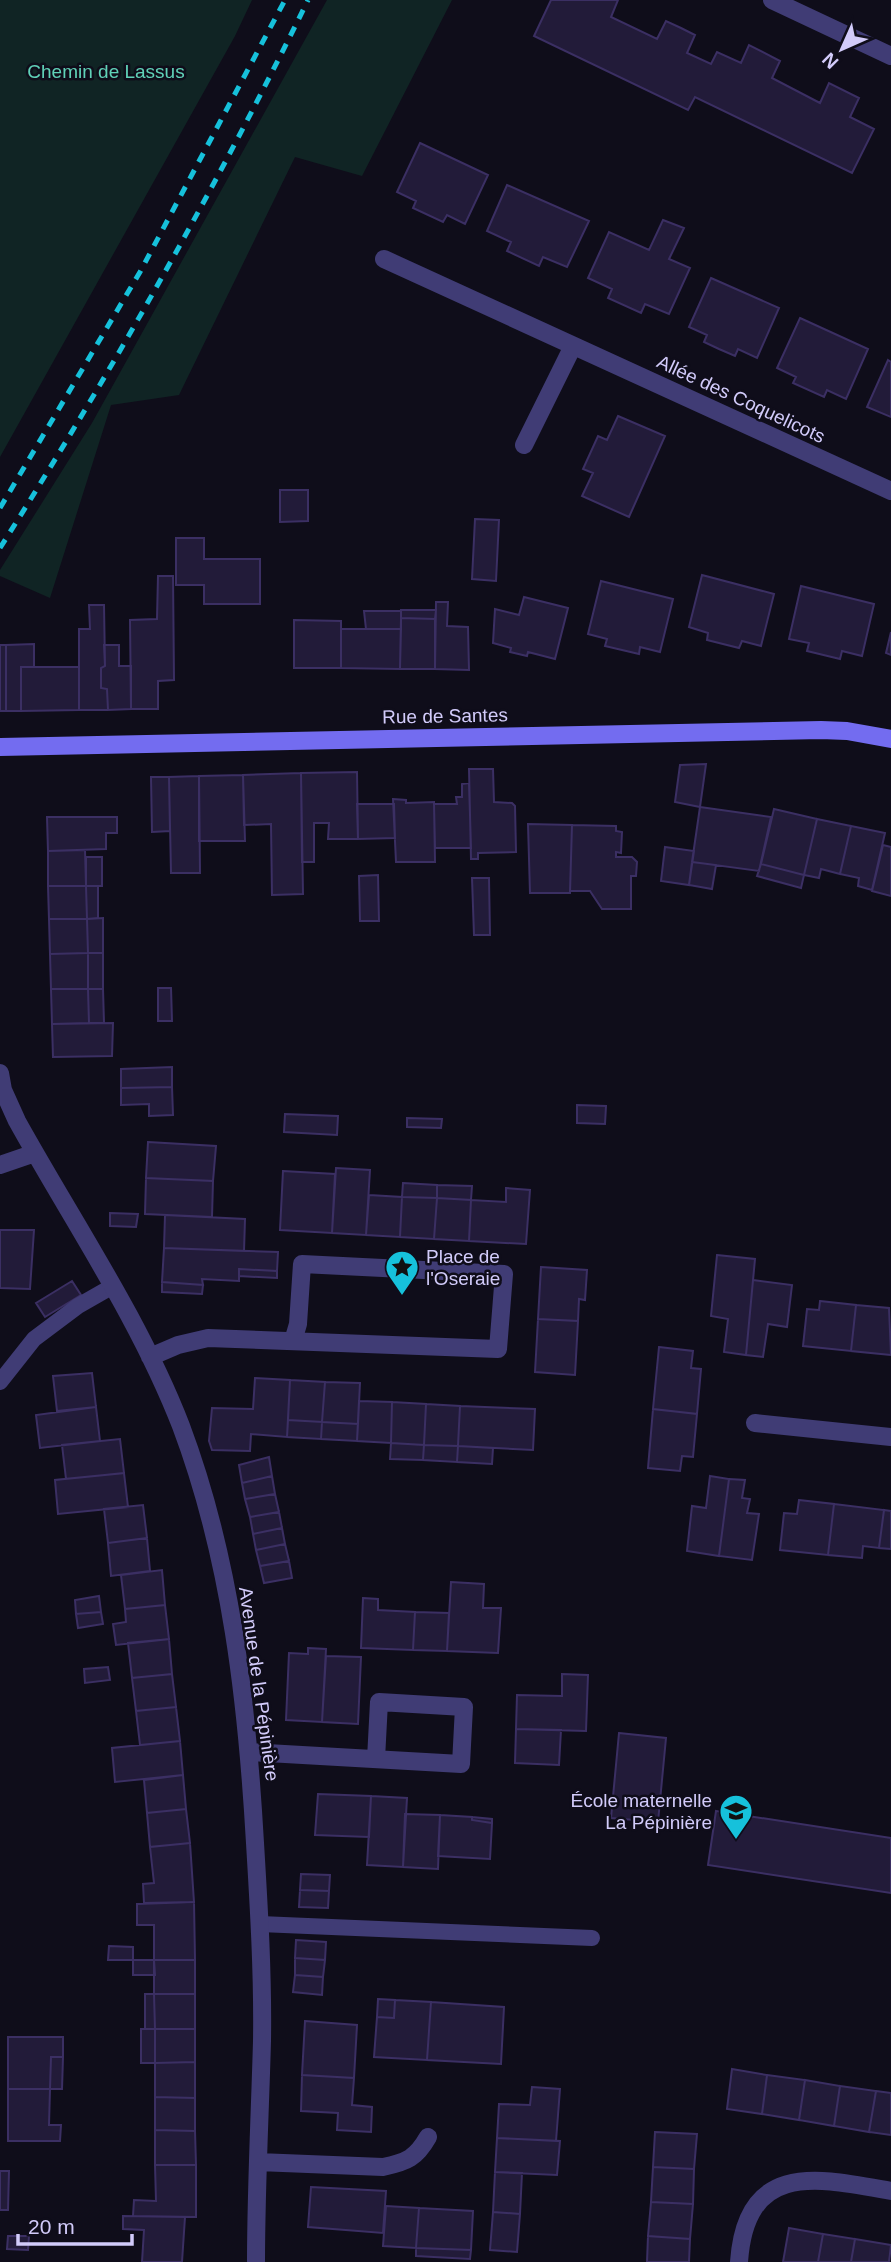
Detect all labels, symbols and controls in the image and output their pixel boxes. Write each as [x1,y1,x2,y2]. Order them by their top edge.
north arrow [807,14,877,84]
text: N [818,48,843,73]
park label: Chemin de Lassus [27,61,185,82]
street label: Allée des Coquelicots [654,351,828,447]
street label: Rue de Santes [382,704,508,728]
place label: Place de l'Oseraie [426,1246,500,1289]
place icon: Place de l'Oseraie [383,1248,421,1297]
street label: Avenue de la Pépinière [235,1585,283,1783]
place label: École maternelle La Pépinière [570,1790,712,1833]
school or university icon: École maternelle La Pépinière [717,1792,755,1841]
scale bar [18,2202,131,2246]
text: 20 m [28,2215,75,2238]

